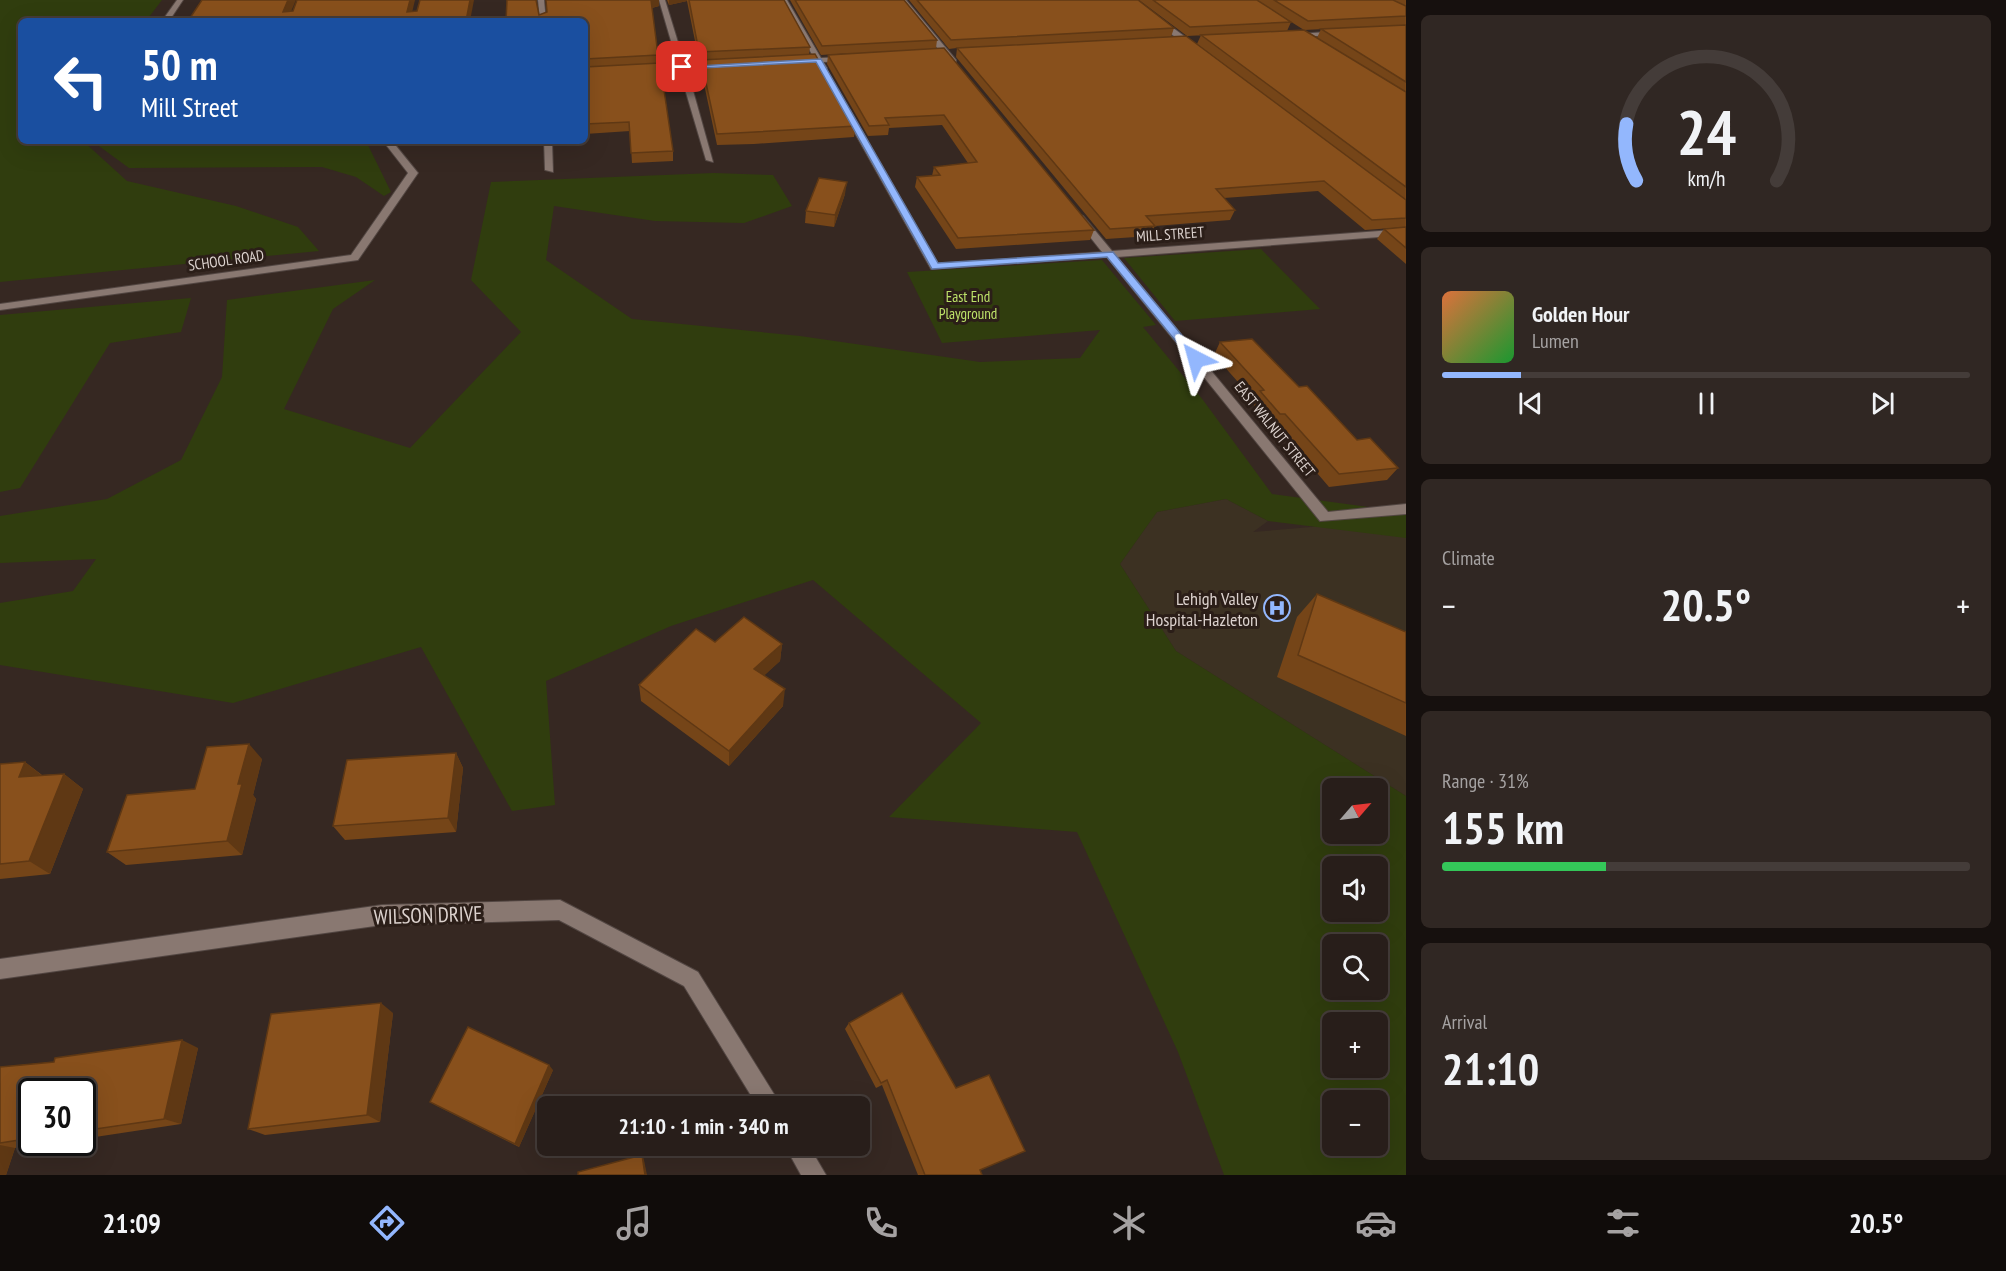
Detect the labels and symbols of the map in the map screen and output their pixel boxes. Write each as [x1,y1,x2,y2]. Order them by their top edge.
pin [656,41,707,92]
street label: MILL STREET [1135,222,1205,246]
street label: SCHOOL ROAD [187,245,265,275]
park label: East End Playground [939,287,997,323]
position arrow [1164,327,1228,391]
street label: EAST WALNUT STREET [1231,377,1319,481]
place label: Lehigh Valley Hospital-Hazleton [1146,587,1258,631]
hospital icon: Lehigh Valley Hospital-Hazleton [1262,593,1292,623]
north arrow [1322,778,1388,844]
street label: WILSON DRIVE [373,900,483,930]
speed limit sign: 30 [18,1078,96,1156]

